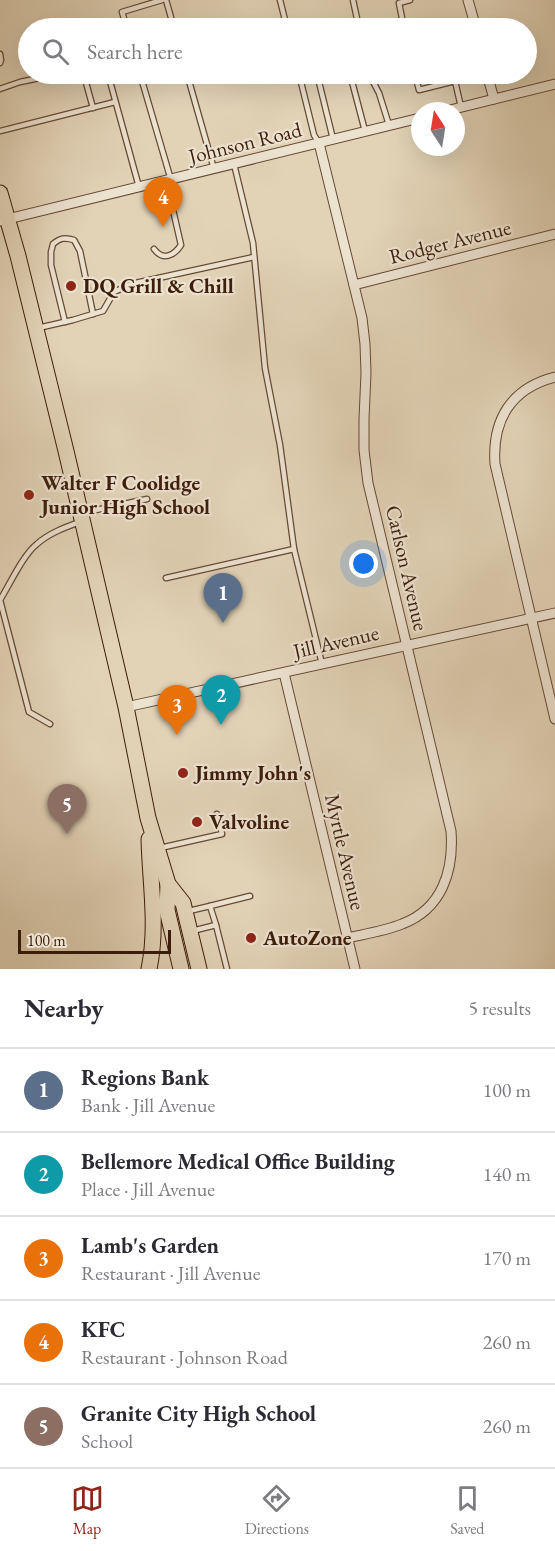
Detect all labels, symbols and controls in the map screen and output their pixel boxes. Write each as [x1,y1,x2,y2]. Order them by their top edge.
search box [18,18,537,84]
icon: search [39,35,72,68]
text: Search here [87,37,182,66]
north arrow [411,102,465,156]
street label: Johnson Road [184,115,305,170]
pin: 4 [144,178,182,227]
street label: Rodger Avenue [386,213,514,270]
place label: DQ Grill & Chill [83,272,234,299]
marker: DQ Grill & Chill [64,279,78,293]
place label: Walter F Coolidge Junior High School [39,469,210,520]
marker: Walter F Coolidge Junior High School [22,488,36,502]
street label: Carlson Avenue [380,502,435,633]
your location [349,549,378,578]
pin: 1 [204,574,242,623]
street label: Jill Avenue [289,619,381,665]
pin: 2 [202,676,240,725]
pin: 3 [158,686,196,735]
place label: Jimmy John's [193,759,311,786]
marker: Jimmy John's [176,766,190,780]
pin: 5 [48,784,86,834]
street label: Myrtle Avenue [319,791,372,913]
place label: Valvoline [209,808,289,835]
marker: Valvoline [190,815,204,829]
place label: AutoZone [262,924,352,951]
scale bar [18,927,171,954]
text: 100 m [27,930,66,951]
marker: AutoZone [244,931,258,945]
text: Nearby [24,991,104,1025]
text: 5 results [468,995,531,1021]
text: Regions Bank [81,1063,209,1092]
text: 1 [38,1077,49,1103]
text: 100 m [483,1077,531,1103]
text: Bank · Jill Avenue [81,1092,215,1118]
text: Bellemore Medical Office Building [81,1147,395,1176]
text: 2 [38,1161,49,1187]
text: 140 m [483,1161,531,1187]
text: Place · Jill Avenue [81,1176,215,1202]
text: Lamb's Garden [81,1231,219,1260]
text: 3 [38,1245,49,1271]
text: 170 m [483,1245,531,1271]
text: Restaurant · Jill Avenue [81,1260,261,1286]
text: KFC [81,1315,125,1344]
text: 4 [38,1329,49,1355]
text: 260 m [483,1329,531,1355]
text: Restaurant · Johnson Road [81,1344,288,1370]
text: Granite City High School [81,1399,316,1428]
text: 5 [38,1413,49,1439]
text: 260 m [483,1413,531,1439]
text: School [81,1428,133,1454]
tab: Map [71,1482,104,1539]
tab: Directions [245,1482,309,1539]
tab: Saved [450,1482,484,1539]

